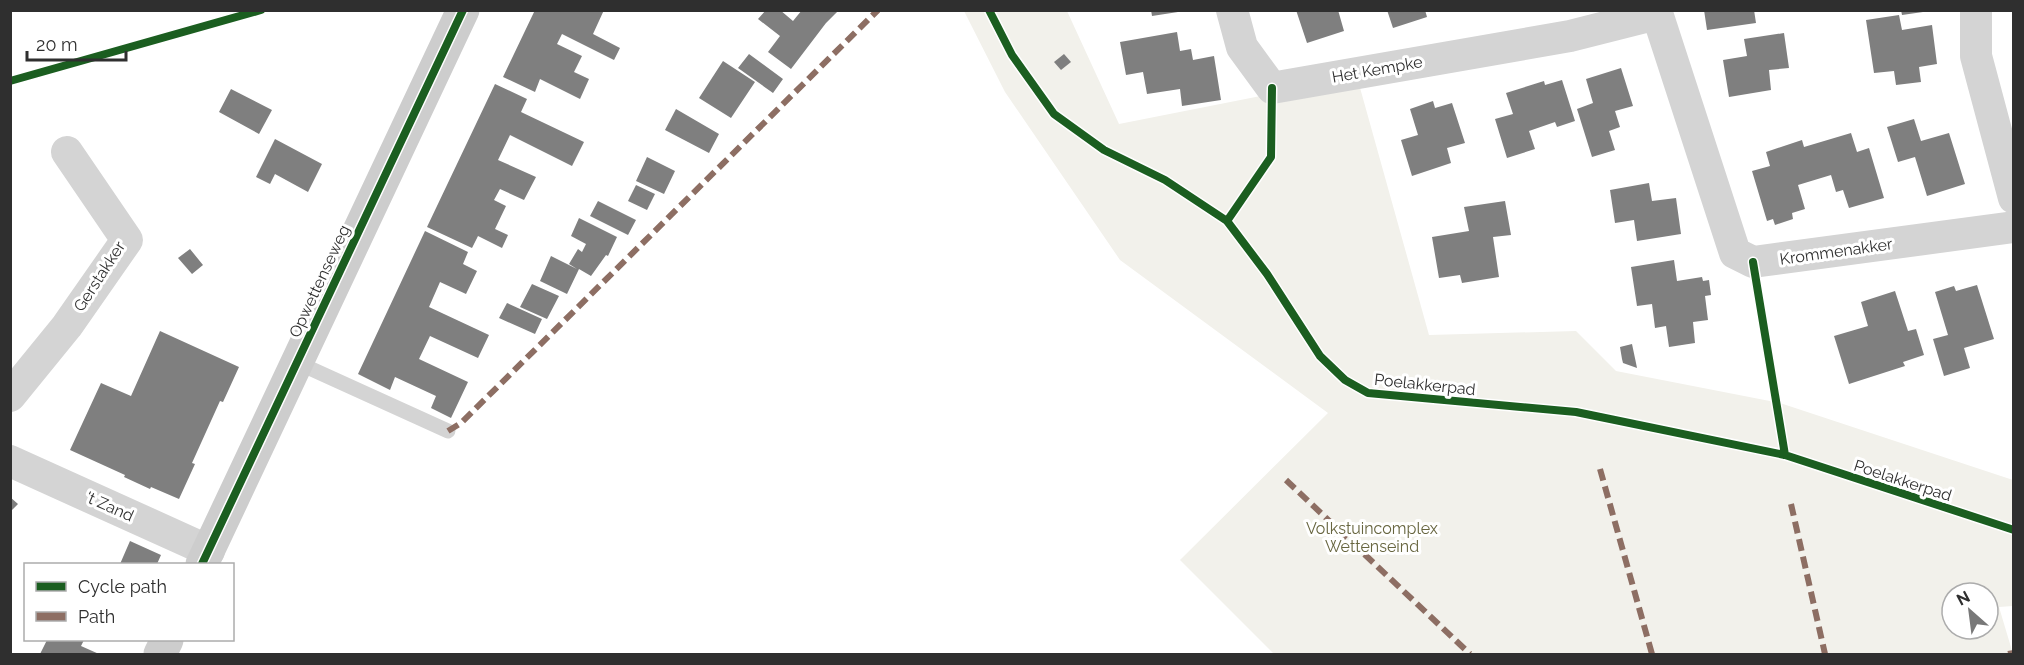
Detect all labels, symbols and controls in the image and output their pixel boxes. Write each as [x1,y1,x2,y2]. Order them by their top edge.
scale bar [27,24,126,62]
text: 20 m [36,34,78,55]
street label: Het Kempke [1330,52,1424,87]
street label: Opwettenseweg [285,222,354,340]
street label: Krommenakker [1779,234,1894,269]
street label: Gerstakker [70,237,129,315]
street label: Poelakkerpad [1373,370,1477,399]
street label: Poelakkerpad [1851,456,1954,505]
street label: 't Zand [83,487,137,525]
park label: Volkstuincomplex Wettenseind [1306,519,1438,556]
legend [24,563,234,641]
text: Cycle path [78,576,167,597]
north arrow [1940,581,2000,641]
text: N [1953,587,1973,609]
text: Path [78,606,115,627]

